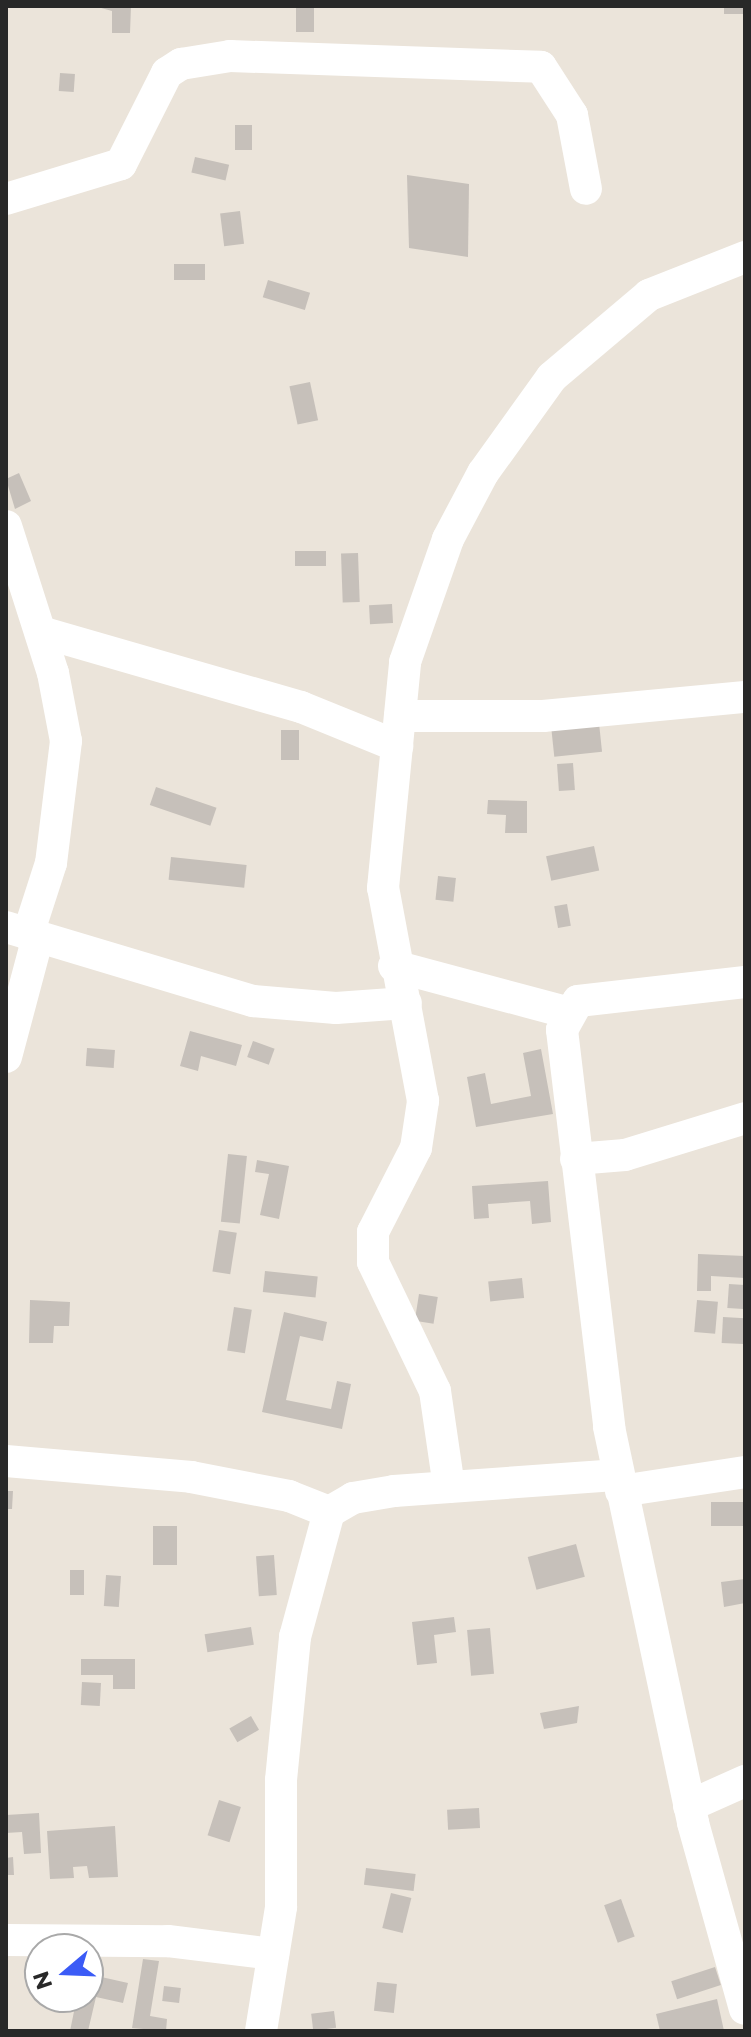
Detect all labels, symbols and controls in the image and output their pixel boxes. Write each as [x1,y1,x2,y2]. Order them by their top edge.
north arrow [24,1933,104,2013]
text: N [27,1968,58,1993]

